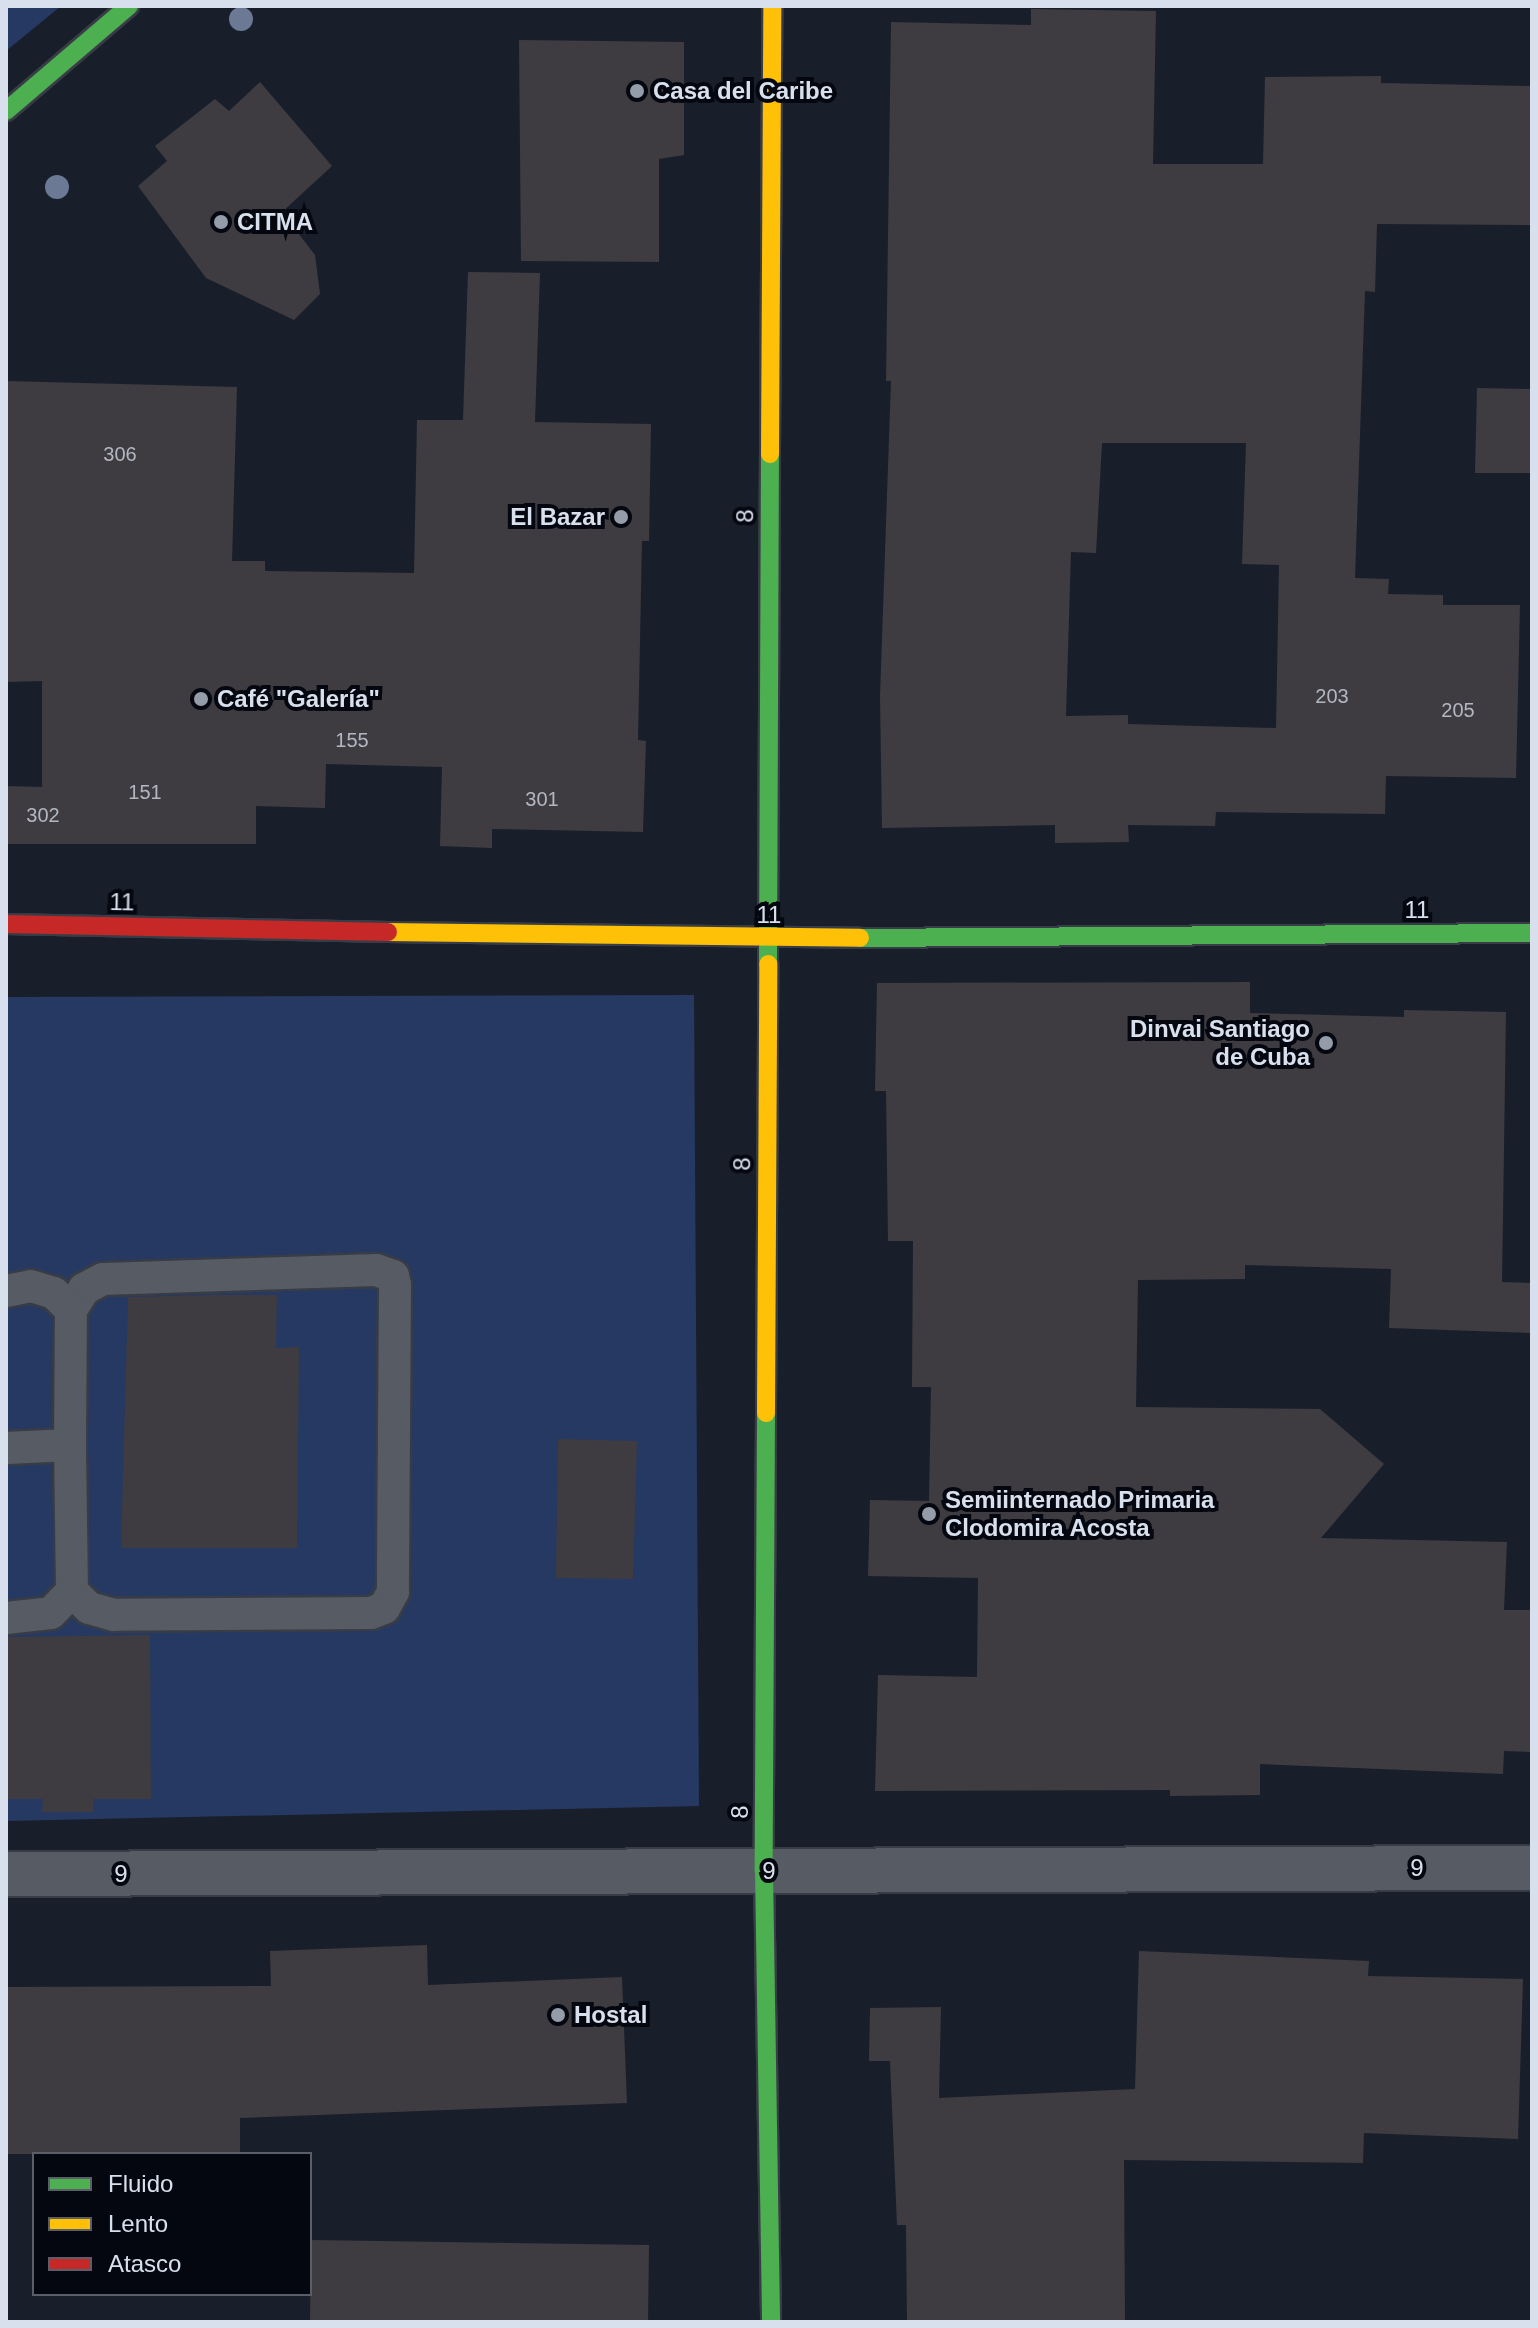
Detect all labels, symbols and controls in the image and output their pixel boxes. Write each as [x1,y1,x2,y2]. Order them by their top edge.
place label: Casa del Caribe [653,77,833,105]
marker: Casa del Caribe [628,82,646,100]
place label: CITMA [237,208,313,236]
marker: CITMA [212,213,230,231]
house number: 306 [103,442,137,466]
place label: El Bazar [510,503,605,531]
marker: El Bazar [612,508,630,526]
street label: 8 [731,509,759,523]
house number: 203 [1315,684,1349,708]
place label: Café "Galería" [217,685,380,713]
marker: Café "Galería" [192,690,210,708]
house number: 205 [1441,698,1475,722]
house number: 155 [335,728,369,752]
house number: 151 [128,780,162,804]
house number: 301 [525,787,559,811]
house number: 302 [26,803,60,827]
street label: 11 [109,887,135,917]
street label: 11 [1405,896,1429,924]
street label: 11 [757,901,781,929]
place label: Dinvai Santiago de Cuba [1130,1015,1310,1071]
marker: Dinvai Santiago de Cuba [1317,1034,1335,1052]
street label: 8 [728,1157,756,1171]
place label: Semiinternado Primaria Clodomira Acosta [945,1486,1214,1542]
marker: Semiinternado Primaria Clodomira Acosta [920,1505,938,1523]
street label: 8 [726,1805,754,1819]
street label: 9 [1410,1854,1424,1882]
street label: 9 [762,1857,776,1885]
street label: 9 [114,1860,128,1888]
place label: Hostal [574,2001,647,2029]
marker: Hostal [549,2006,567,2024]
legend [32,2152,312,2296]
text: Fluido [108,2170,173,2197]
text: Lento [108,2210,168,2237]
text: Atasco [108,2250,181,2277]

